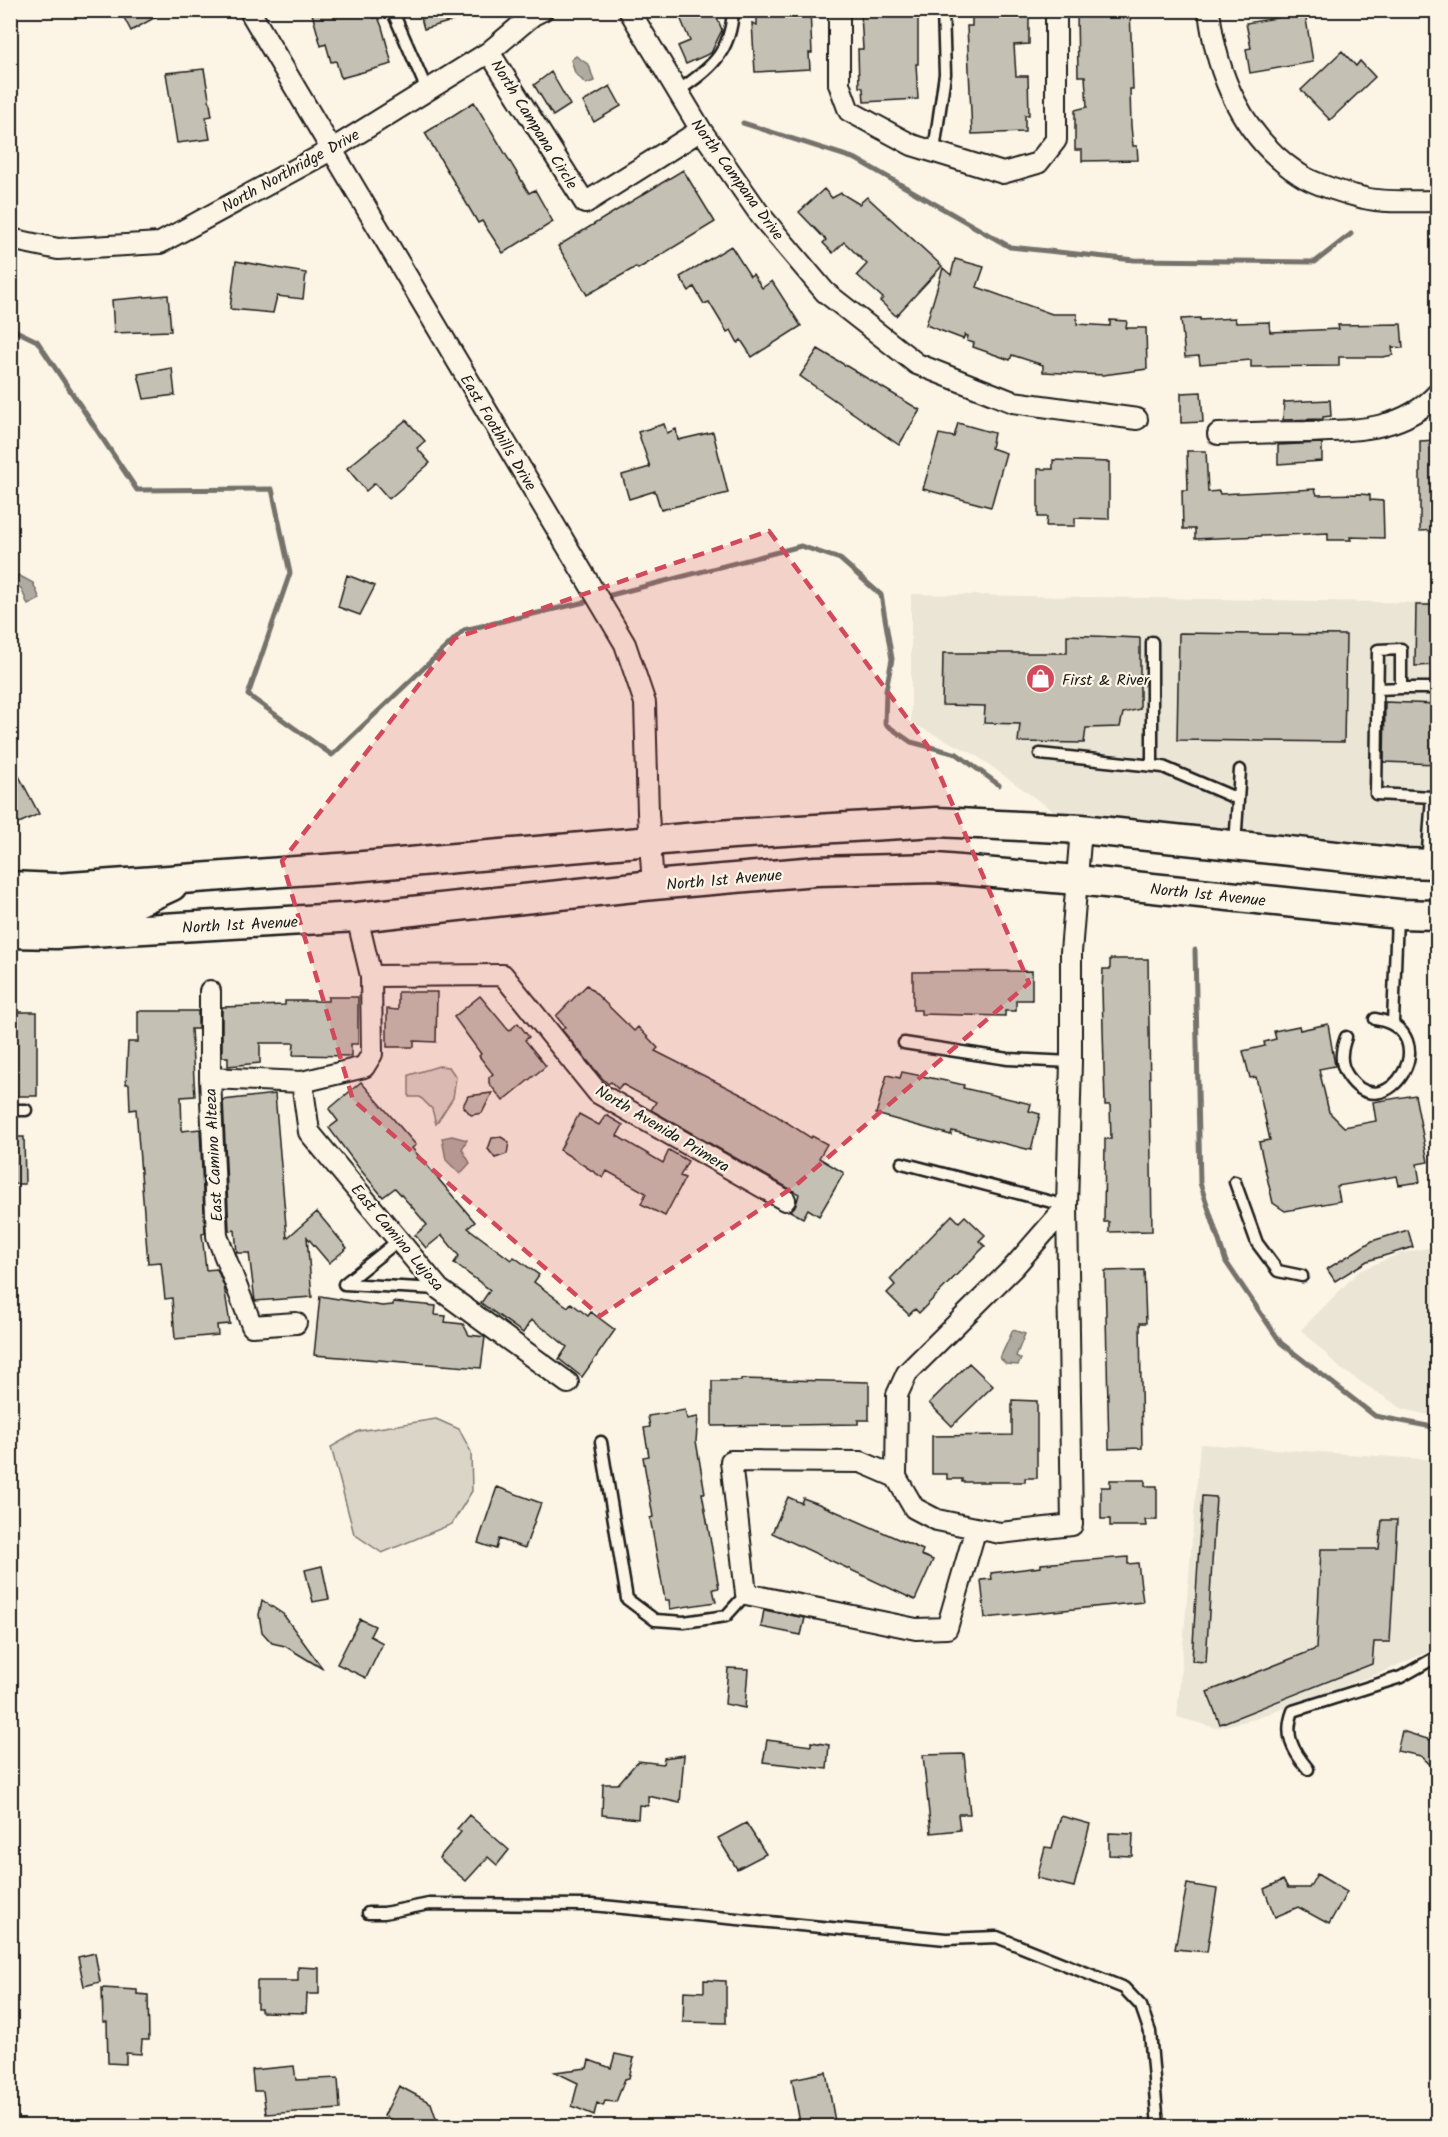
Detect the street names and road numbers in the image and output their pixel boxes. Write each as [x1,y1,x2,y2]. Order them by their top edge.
street label: North Campana Circle [484,55,584,195]
street label: North Campana Drive [684,114,790,246]
street label: North Northridge Drive [217,123,364,220]
street label: East Foothills Drive [453,370,542,496]
street label: North 1st Avenue [665,863,783,898]
street label: North 1st Avenue [1149,877,1267,914]
street label: North 1st Avenue [181,910,299,941]
street label: North Avenida Primera [590,1079,734,1179]
street label: East Camino Alteza [199,1088,230,1222]
street label: East Camino Lujosa [344,1179,450,1297]

